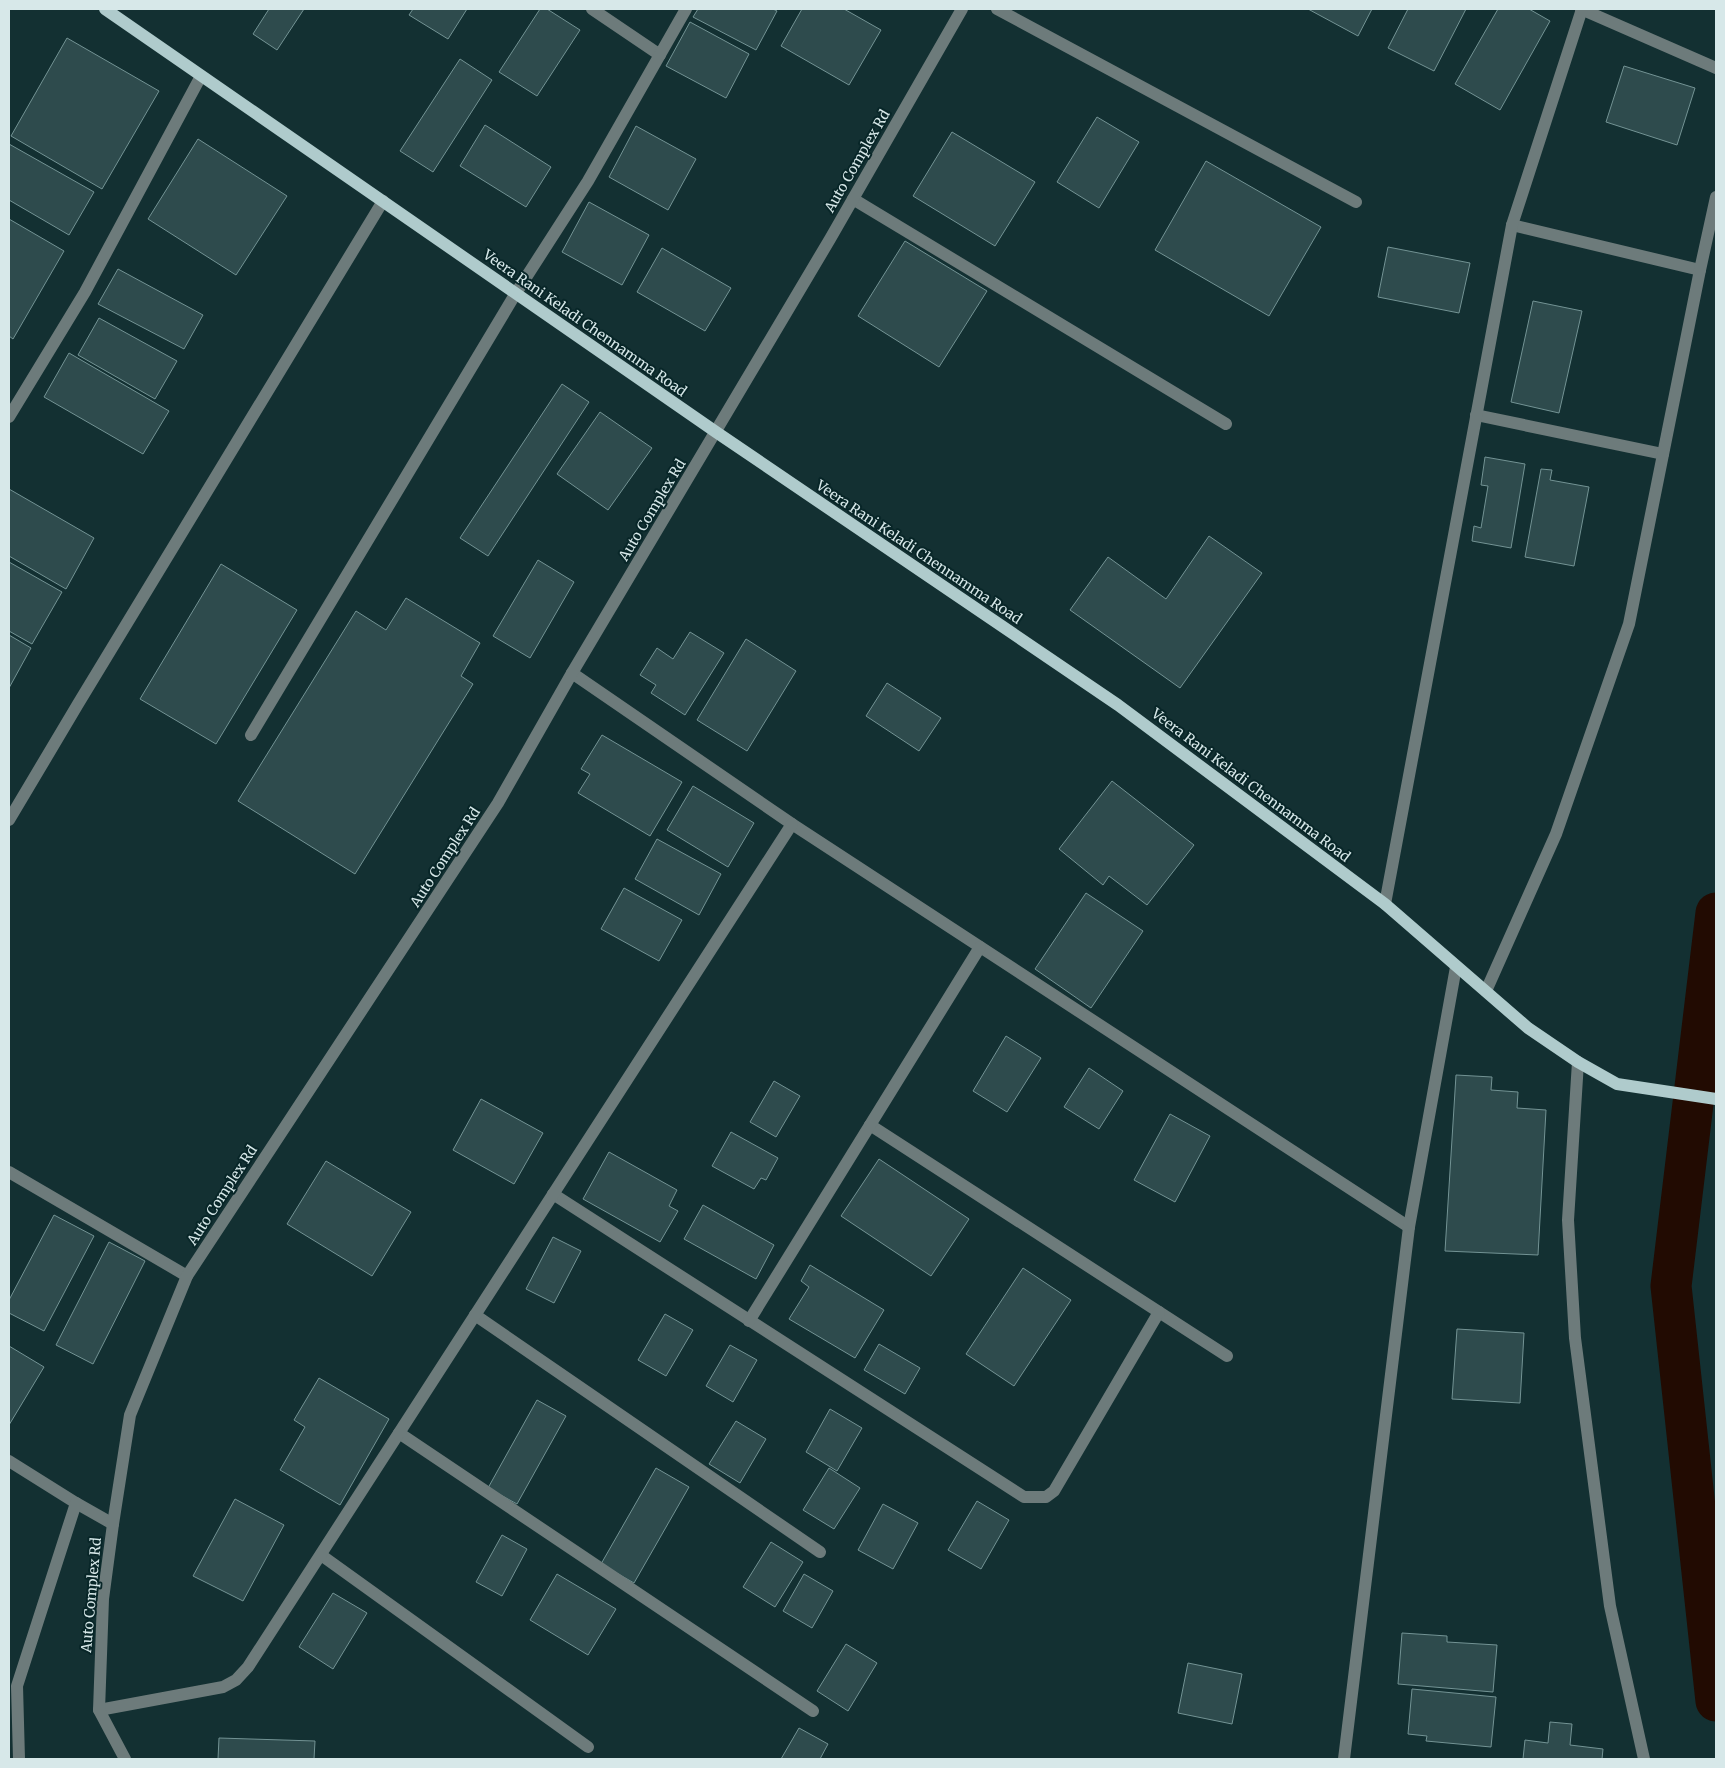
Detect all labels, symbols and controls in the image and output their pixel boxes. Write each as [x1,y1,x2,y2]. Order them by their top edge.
street label: Auto Complex Rd [820,106,894,216]
street label: Veera Rani Keladi Chennamma Road [479,245,691,401]
street label: Auto Complex Rd [614,455,690,565]
street label: Veera Rani Keladi Chennamma Road [812,476,1026,628]
street label: Veera Rani Keladi Chennamma Road [1147,704,1354,866]
street label: Auto Complex Rd [405,803,484,911]
street label: Auto Complex Rd [182,1141,261,1249]
street label: Auto Complex Rd [77,1536,105,1654]

